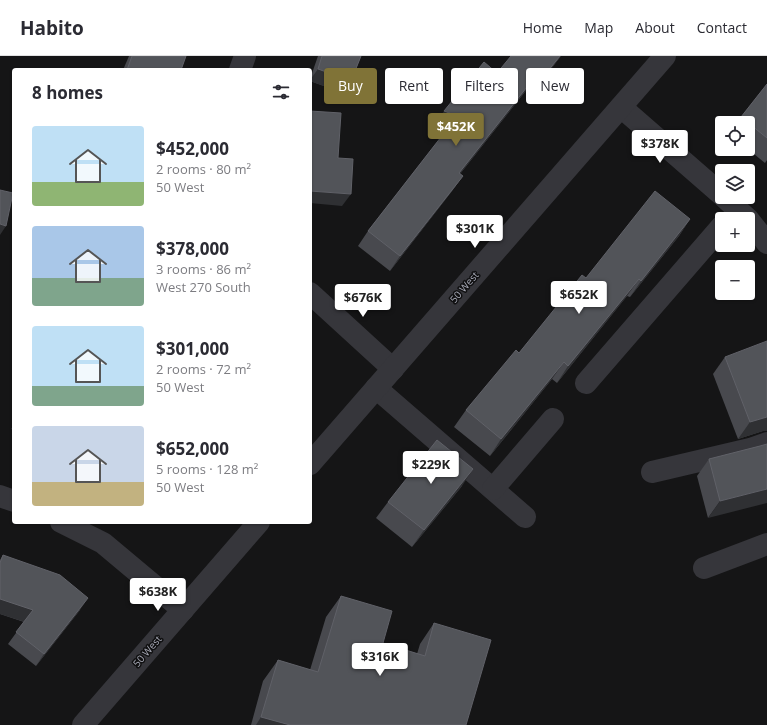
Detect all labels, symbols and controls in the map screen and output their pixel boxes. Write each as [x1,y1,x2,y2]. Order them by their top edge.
text: Habito [20,15,84,41]
text: Home [523,18,562,37]
text: Map [584,18,613,37]
text: About [635,18,675,37]
text: Contact [697,18,747,37]
chip: Buy [324,68,377,104]
chip: Rent [385,68,443,104]
chip: Filters [451,68,518,104]
chip: New [526,68,584,104]
text: 8 homes [32,81,103,104]
icon: filters [270,81,292,103]
pin: $452K [428,113,484,147]
map controls [715,116,755,300]
button: locate [715,116,755,156]
text: $452K [437,117,475,135]
pin: $378K [632,130,688,164]
text: $378K [641,134,679,152]
text: $452,000 [156,137,229,160]
icon: home [64,142,112,190]
text: 2 rooms · 80 m² [156,160,251,178]
button: layers [715,164,755,204]
text: 50 West [156,178,204,196]
button: + [715,212,755,252]
pin: $301K [447,215,503,249]
text: $301K [456,219,494,237]
text: $378,000 [156,237,229,260]
icon: home [64,242,112,290]
text: 3 rooms · 86 m² [156,260,251,278]
button: − [715,260,755,300]
street label: 50 West [447,268,482,306]
text: West 270 South [156,278,251,296]
pin: $652K [551,281,607,315]
pin: $676K [335,284,391,318]
text: $652K [560,285,598,303]
text: $676K [344,288,382,306]
text: $301,000 [156,337,229,360]
icon: home [64,342,112,390]
text: 2 rooms · 72 m² [156,360,251,378]
text: 50 West [156,378,204,396]
text: $652,000 [156,437,229,460]
icon: home [64,442,112,490]
pin: $229K [403,451,459,485]
text: $229K [412,455,450,473]
text: 5 rooms · 128 m² [156,460,258,478]
text: 50 West [156,478,204,496]
pin: $638K [130,578,186,612]
text: $638K [139,582,177,600]
street label: 50 West [130,632,165,670]
pin: $316K [352,643,408,677]
text: $316K [361,647,399,665]

